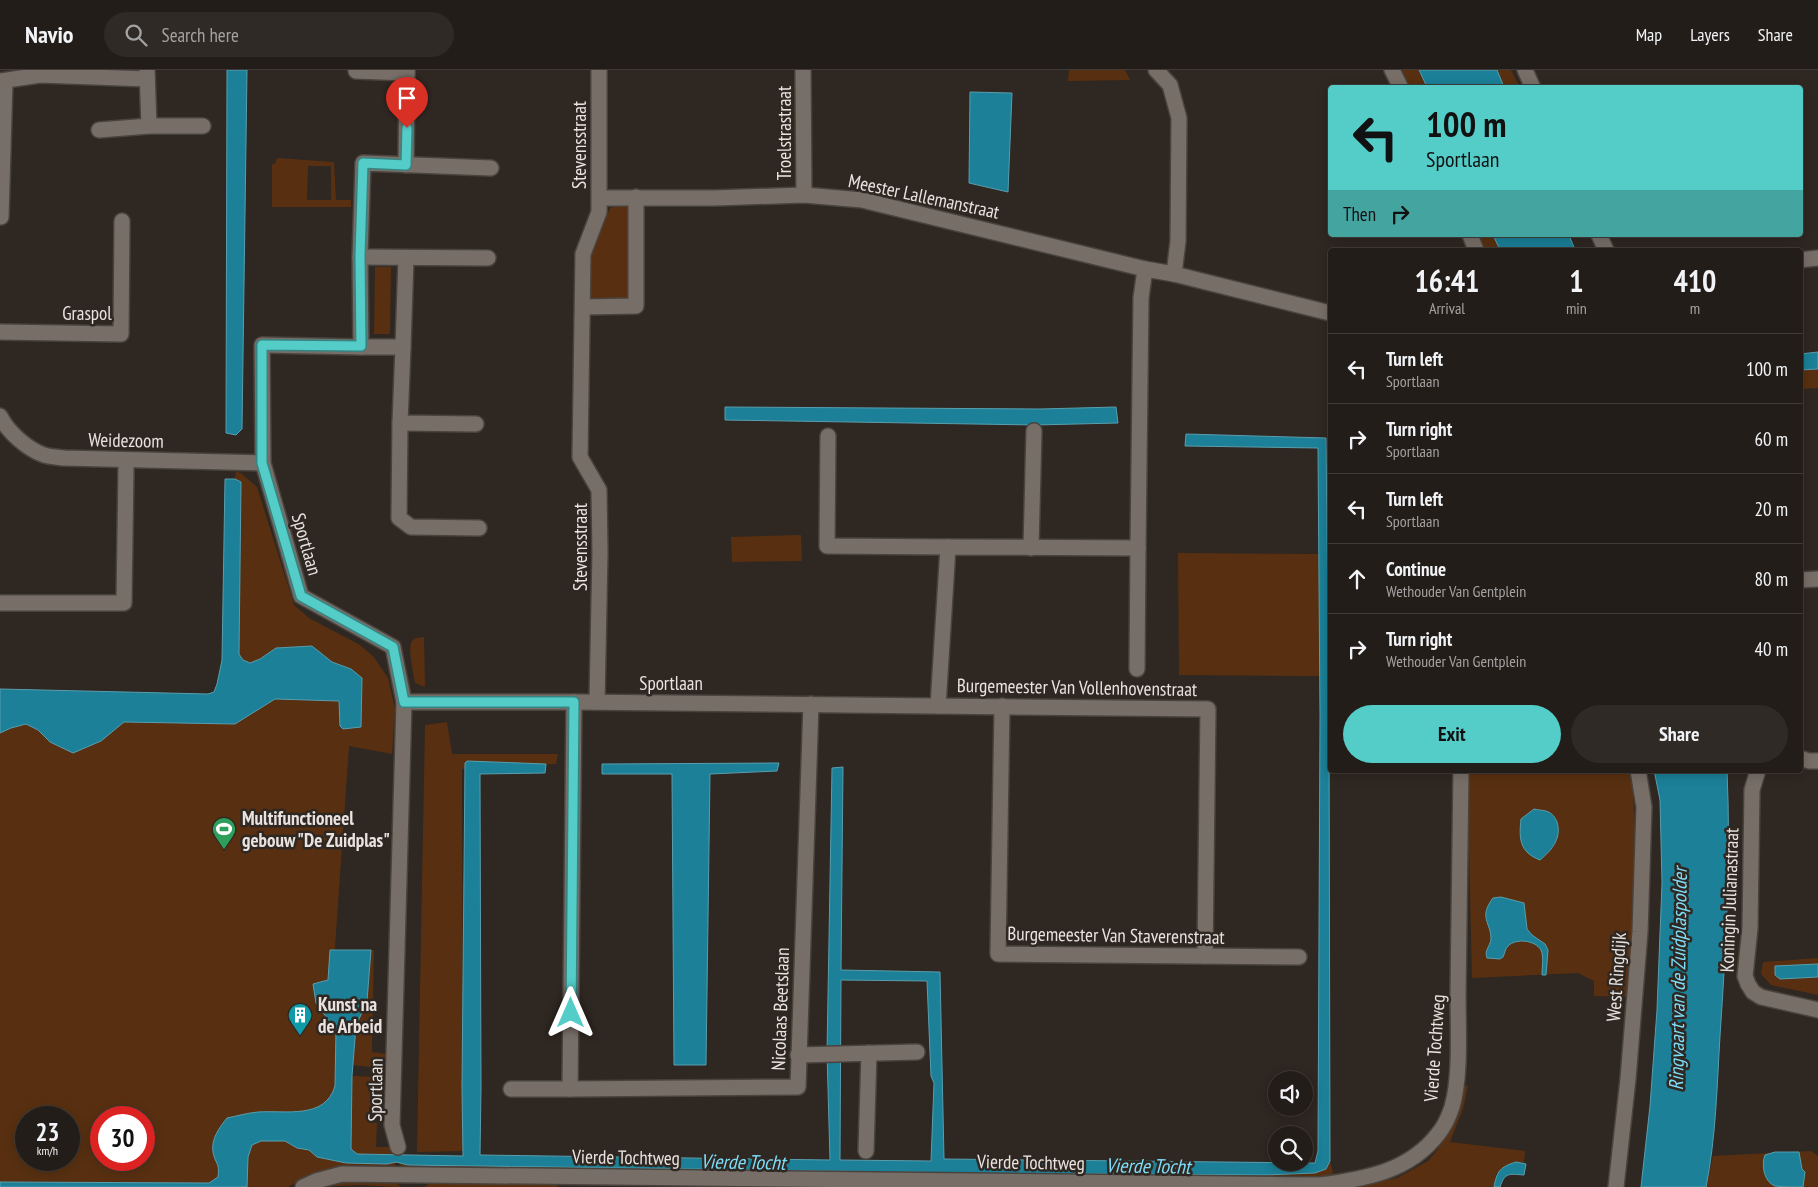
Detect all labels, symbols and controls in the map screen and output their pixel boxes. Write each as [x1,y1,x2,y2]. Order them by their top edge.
search box [104,12,454,57]
text: Navio [25,19,74,50]
icon: search [122,21,150,49]
text: Search here [162,23,239,47]
text: Map [1636,23,1662,46]
text: Layers [1690,23,1730,46]
text: Share [1758,23,1793,46]
pin [386,77,428,128]
icon: arrive [393,84,421,112]
street label: Troelstrastraat [772,85,796,180]
street label: Stevensstraat [567,100,591,189]
text: 100 m [1426,101,1507,147]
icon: left [1343,105,1408,170]
text: Sportlaan [1426,145,1499,173]
street label: Meester Lallemanstraat [846,168,1002,224]
icon: right [1386,200,1414,228]
text: Then [1343,202,1376,226]
text: 16:41 [1415,261,1479,300]
text: 1 [1569,261,1584,300]
text: 410 [1673,261,1716,300]
text: Arrival [1429,298,1465,318]
text: min [1566,298,1587,318]
text: m [1690,298,1700,318]
street label: Graspol [62,301,112,325]
text: Turn left [1386,347,1443,371]
icon: left [1343,355,1371,383]
text: 100 m [1746,357,1788,381]
text: Sportlaan [1386,371,1439,391]
text: Turn right [1386,417,1452,441]
icon: right [1343,425,1371,453]
street label: Weidezoom [88,427,164,453]
text: 60 m [1755,427,1788,451]
text: Sportlaan [1386,441,1439,461]
text: Turn left [1386,487,1443,511]
icon: left [1343,495,1371,523]
text: 20 m [1755,497,1788,521]
street label: Stevensstraat [568,502,592,591]
street label: Sportlaan [287,510,327,578]
text: Sportlaan [1386,511,1439,531]
text: Continue [1386,557,1446,581]
icon: ahead [1343,565,1371,593]
text: 80 m [1755,567,1788,591]
text: Wethouder Van Gentplein [1386,581,1526,601]
text: Turn right [1386,627,1452,651]
icon: right [1343,635,1371,663]
text: 40 m [1755,637,1788,661]
text: Wethouder Van Gentplein [1386,651,1526,671]
street label: Sportlaan [639,671,703,695]
street label: Burgemeester Van Vollenhovenstraat [957,673,1198,701]
button: Exit [1343,705,1561,763]
button: Share [1571,705,1788,763]
place label: Multifunctioneel gebouw "De Zuidplas" [242,806,390,852]
sports icon: Multifunctioneel gebouw "De Zuidplas" [211,816,237,850]
street label: Koningin Julianastraat [1714,827,1744,973]
water label: Ringvaart van de Zuidplaspolder [1663,865,1693,1091]
street label: Burgemeester Van Staverenstraat [1007,921,1226,949]
street label: West Ringdijk [1601,931,1631,1022]
street label: Nicolaas Beetslaan [766,947,794,1071]
position arrow [544,986,596,1038]
place label: Kunst na de Arbeid [318,992,382,1038]
street label: Vierde Tochtweg [1418,993,1450,1104]
building icon: Kunst na de Arbeid [287,1002,313,1036]
street label: Sportlaan [362,1058,388,1122]
map controls [1268,1071,1313,1171]
button: sound [1268,1071,1313,1116]
speed limit sign: 30 [90,1106,155,1171]
text: 23 [36,1116,59,1148]
button: search [1268,1126,1313,1171]
text: km/h [37,1143,58,1158]
street label: Vierde Tochtweg [571,1144,680,1170]
water label: Vierde Tocht [700,1148,788,1176]
street label: Vierde Tochtweg [976,1149,1085,1175]
water label: Vierde Tocht [1105,1152,1193,1180]

